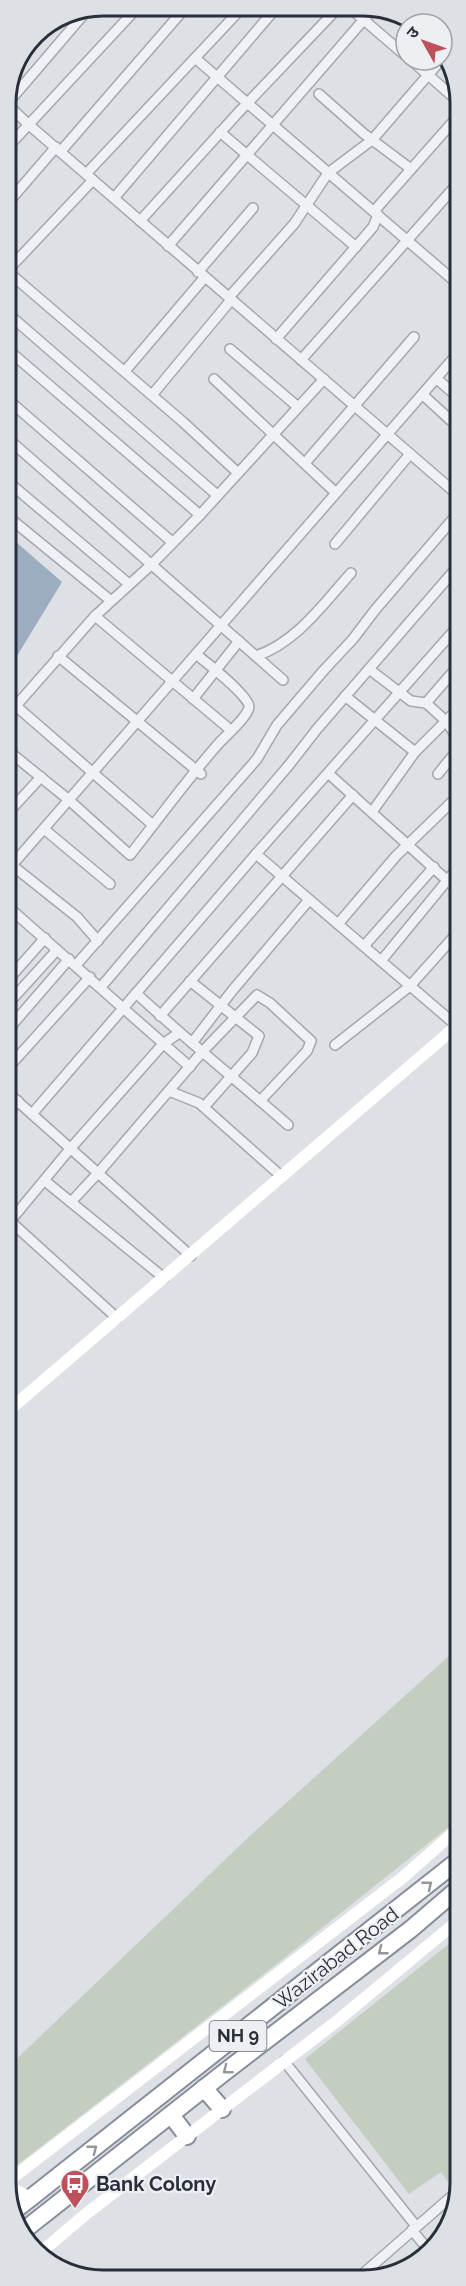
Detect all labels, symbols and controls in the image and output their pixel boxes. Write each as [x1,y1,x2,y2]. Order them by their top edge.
north arrow [394,12,454,72]
text: उ [403,23,424,42]
one-way arrow [421,1882,432,1893]
street label: Wazirabad Road [269,1902,403,2014]
one-way arrow [378,1943,389,1954]
road number: NH 9 [210,2021,266,2051]
one-way arrow [223,2062,234,2073]
one-way arrow [86,2146,97,2157]
bus stop icon: Bank Colony [59,2168,91,2210]
place label: Bank Colony [96,2172,216,2196]

